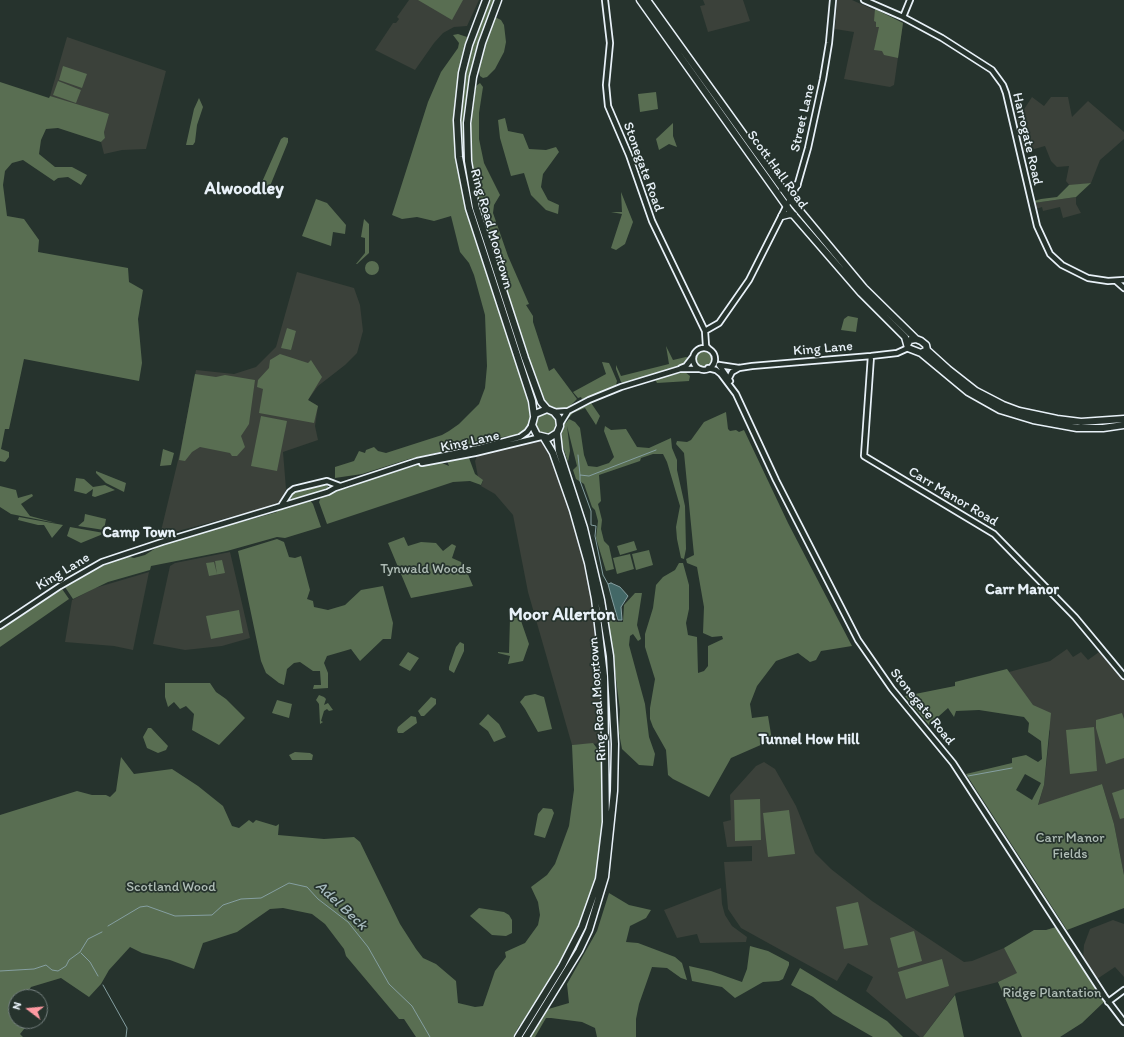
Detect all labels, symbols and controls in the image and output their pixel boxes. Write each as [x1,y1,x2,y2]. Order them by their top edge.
street label: Street Lane [787,82,819,154]
street label: Harrogate Road [1008,91,1046,187]
street label: Stonegate Road [619,120,667,214]
street label: Scott Hall Road [743,127,811,213]
street label: Ring Road Moortown [466,167,516,291]
district label: Alwoodley [204,178,284,200]
street label: King Lane [793,338,853,360]
street label: King Lane [439,428,501,456]
street label: Carr Manor Road [905,463,1001,531]
district label: Camp Town [102,524,176,542]
street label: King Lane [33,549,93,595]
park label: Tynwald Woods [380,561,472,577]
district label: Carr Manor [985,581,1059,599]
district label: Moor Allerton [509,604,615,626]
street label: Ring Road Moortown [585,636,611,762]
street label: Stonegate Road [886,665,958,749]
district label: Tunnel How Hill [758,731,860,749]
park label: Carr Manor Fields [1036,830,1104,862]
water label: Adel Beck [311,878,371,934]
park label: Scotland Wood [126,879,216,895]
park label: Ridge Plantation [1003,985,1101,1001]
north arrow [8,989,48,1029]
text: N [10,1000,24,1011]

